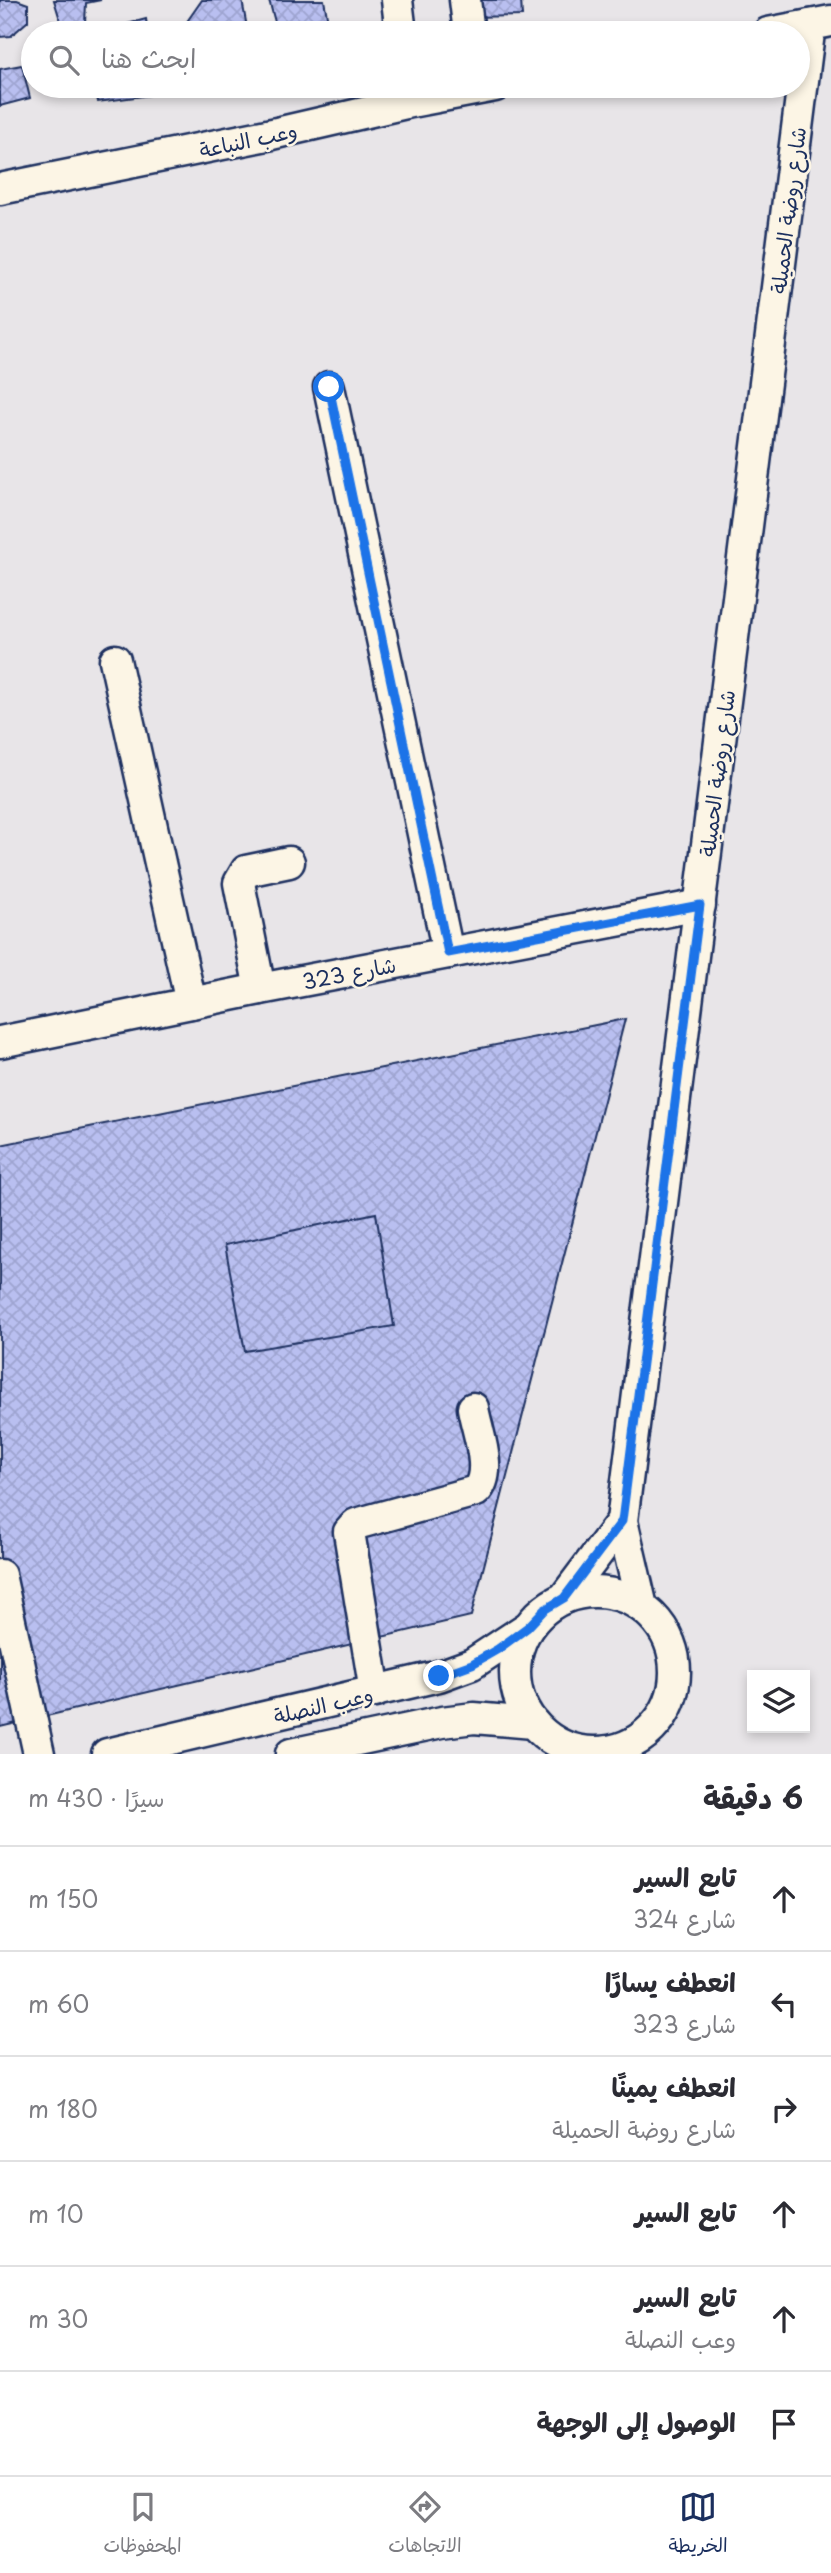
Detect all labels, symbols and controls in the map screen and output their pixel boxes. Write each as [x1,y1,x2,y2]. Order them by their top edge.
search box [21,21,810,98]
text: ابحث هنا [101,38,196,77]
icon: search [45,41,83,79]
street label: وعب النباعة [196,113,300,165]
street label: شارع روضة الحميلة [761,125,814,295]
route start [313,371,344,402]
street label: شارع روضة الحميلة [690,688,743,858]
street label: شارع 323 [300,947,399,998]
route end [423,1660,454,1691]
map controls [747,1670,810,1733]
button: layers [747,1670,810,1733]
street label: وعب النصلة [270,1677,376,1731]
text: 6 دقيقة [703,1774,803,1819]
text: سيرًا · 430 m [28,1780,165,1815]
text: تابع السير [635,1857,736,1896]
icon: ahead [765,1880,803,1918]
text: 150 m [28,1881,98,1916]
text: شارع 324 [633,1901,736,1936]
text: انعطف يسارًا [605,1962,736,2001]
icon: left [765,1985,803,2023]
text: 60 m [28,1986,89,2021]
text: شارع 323 [632,2006,736,2041]
text: انعطف يمينًا [612,2067,736,2106]
icon: right [765,2090,803,2128]
text: 180 m [28,2091,98,2126]
text: شارع روضة الحميلة [552,2111,736,2146]
text: تابع السير [635,2192,736,2231]
icon: ahead [765,2195,803,2233]
text: 10 m [28,2196,84,2231]
text: تابع السير [635,2277,736,2316]
icon: ahead [765,2300,803,2338]
text: 30 m [28,2301,88,2336]
text: وعب النصلة [625,2321,736,2356]
text: الوصول إلى الوجهة [537,2402,736,2441]
icon: arrive [765,2405,803,2443]
tab: المحفوظات [103,2488,182,2562]
tab: الاتجاهات [388,2488,462,2562]
tab: الخريطة [668,2488,728,2562]

